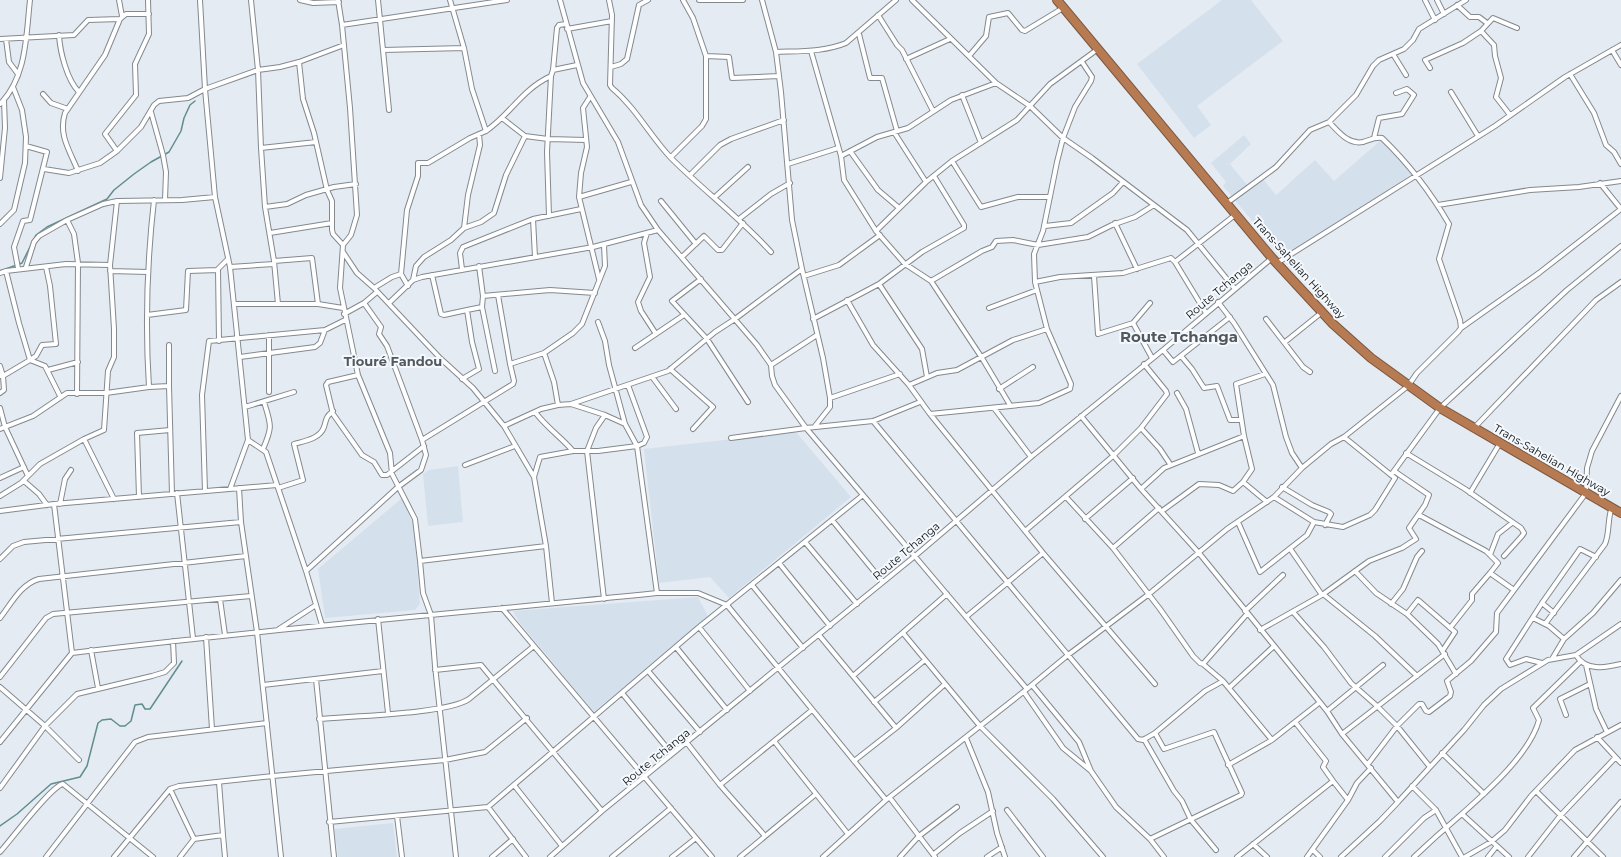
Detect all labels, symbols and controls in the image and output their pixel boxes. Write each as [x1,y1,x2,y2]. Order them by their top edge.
street label: Trans-Sahelian Highway [1250,214,1348,322]
street label: Route Tchanga [1183,258,1255,322]
district label: Route Tchanga [1120,327,1238,346]
district label: Tiouré Fandou [344,353,442,369]
street label: Trans-Sahelian Highway [1491,421,1613,499]
street label: Route Tchanga [870,519,942,583]
street label: Route Tchanga [619,725,693,789]

